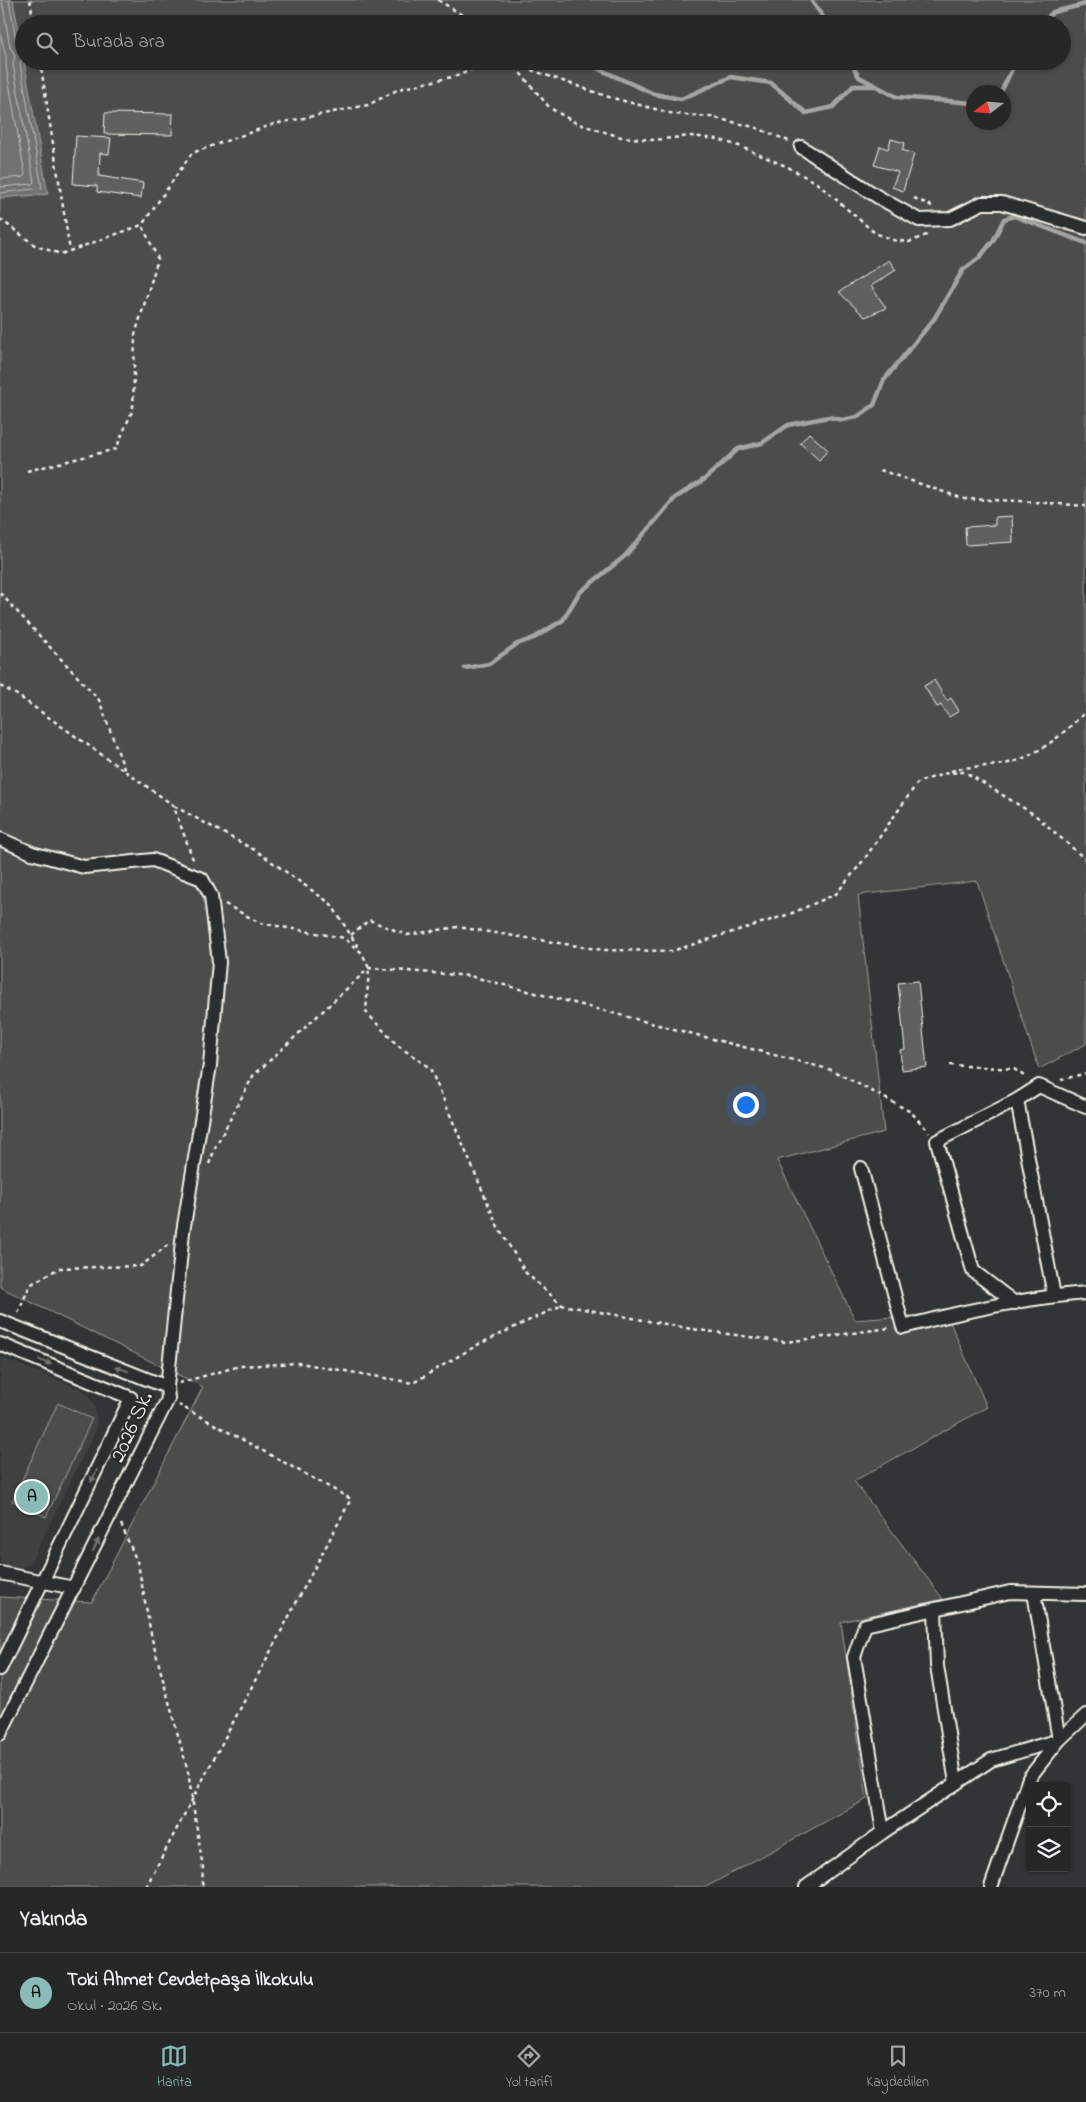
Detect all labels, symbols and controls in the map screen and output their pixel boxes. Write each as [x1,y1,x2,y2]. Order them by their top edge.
search box [15,15,1071,70]
icon: search [33,29,61,57]
text: Burada ara [73,29,165,56]
north arrow [966,85,1011,130]
your location [733,1092,759,1118]
one-way arrow [38,1359,52,1367]
one-way arrow [114,1365,129,1372]
street label: 2026 Sk. [103,1387,163,1468]
one-way arrow [90,1469,98,1483]
pin: A [16,1478,48,1516]
one-way arrow [92,1538,100,1552]
map controls [1026,1782,1071,1872]
button: locate [1026,1782,1071,1827]
button: layers [1026,1827,1071,1872]
text: Yakında [20,1905,87,1935]
text: Toki Ahmet Cevdetpaşa İlkokulu [67,1967,314,1994]
text: A [31,1981,41,2005]
text: 370 m [1029,1981,1066,2005]
text: Okul · 2026 Sk. [67,1994,162,2018]
tab: Harita [157,2042,192,2093]
tab: Yol tarifi [506,2042,553,2093]
tab: Kaydedilen [866,2042,929,2093]

